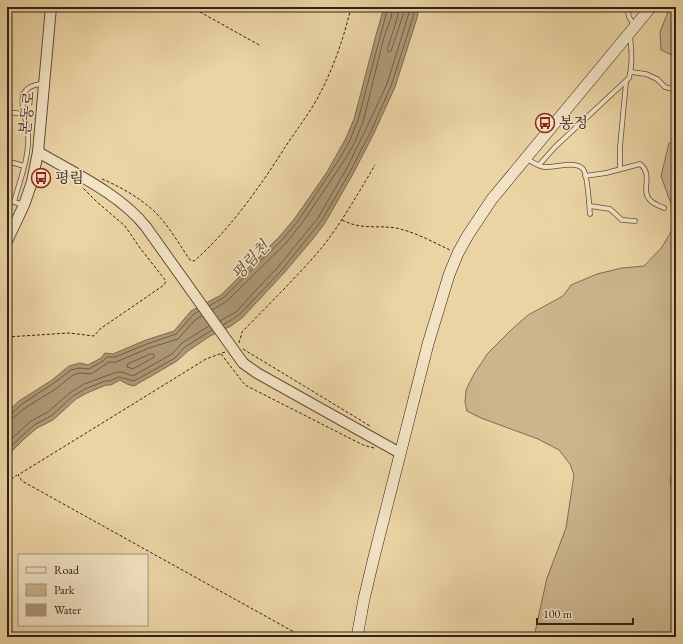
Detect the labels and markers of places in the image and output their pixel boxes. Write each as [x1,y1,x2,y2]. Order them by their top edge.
bus stop icon: 봉정 [534,112,556,134]
place label: 봉정 [559,113,588,132]
bus stop icon: 평림 [30,167,52,189]
place label: 평림 [55,168,84,187]

